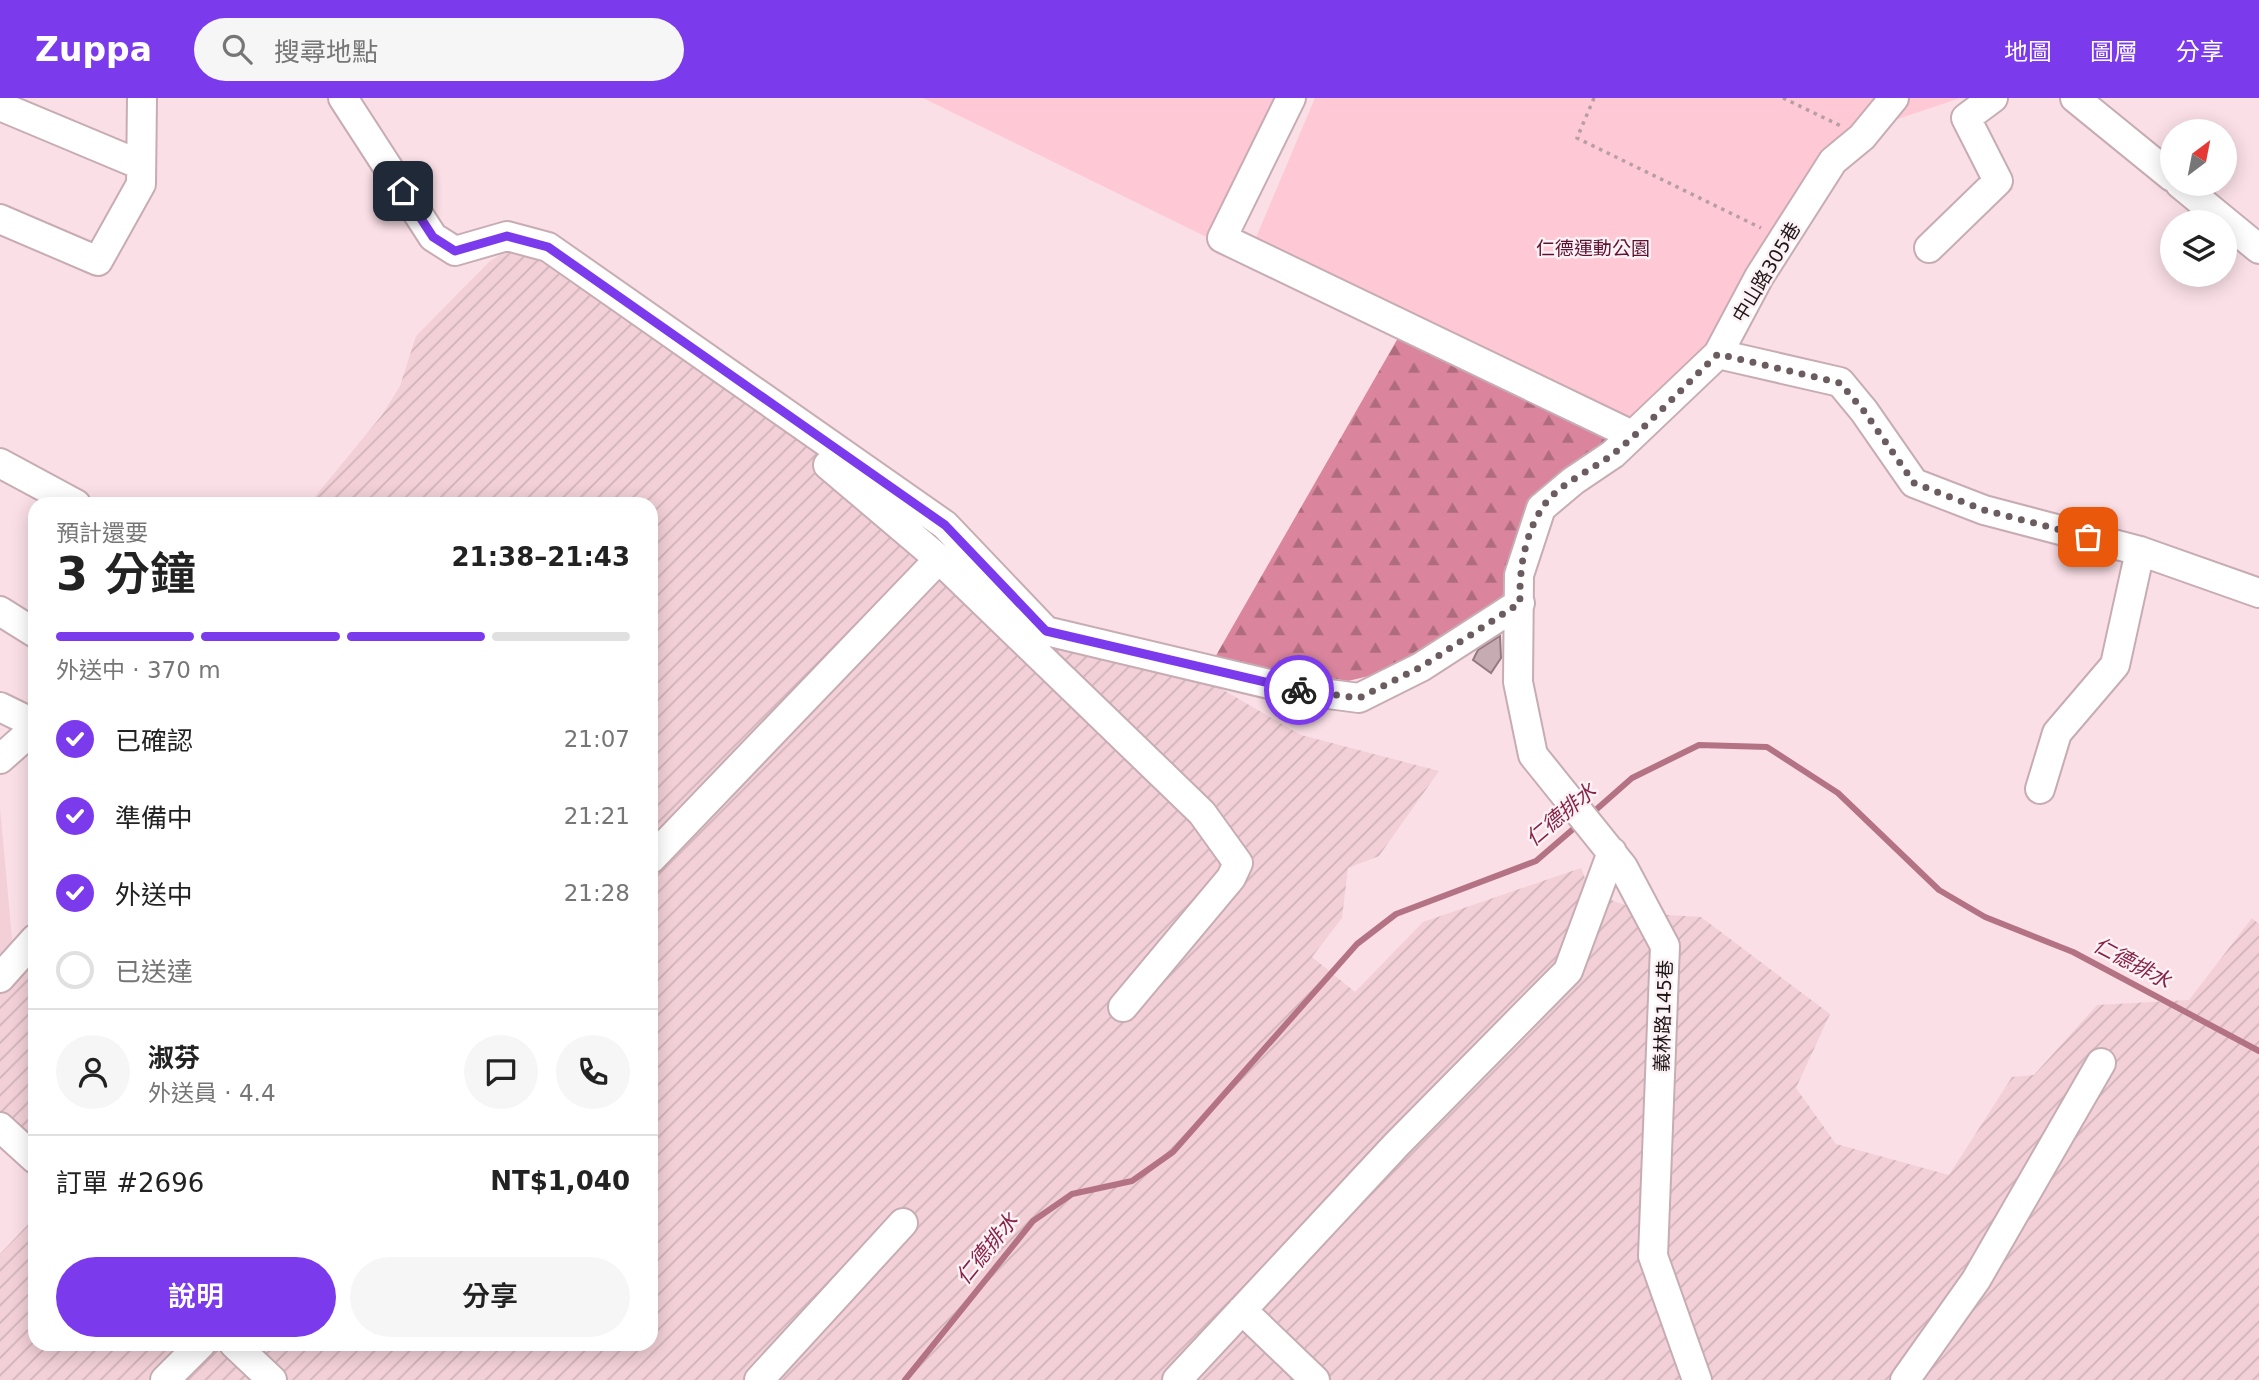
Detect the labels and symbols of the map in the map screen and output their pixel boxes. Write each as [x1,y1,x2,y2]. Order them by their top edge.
north arrow [2160,119,2236,196]
pin [373,161,433,221]
street label: 中山路305巷 [1728,218,1804,326]
park label: 仁德運動公園 [1536,237,1650,259]
pin [2058,507,2118,567]
courier [1264,655,1334,725]
water label: 仁德排水 [1521,778,1602,851]
water label: 仁德排水 [2089,933,2176,994]
street label: 義林路145巷 [1650,960,1676,1072]
water label: 仁德排水 [951,1208,1023,1289]

